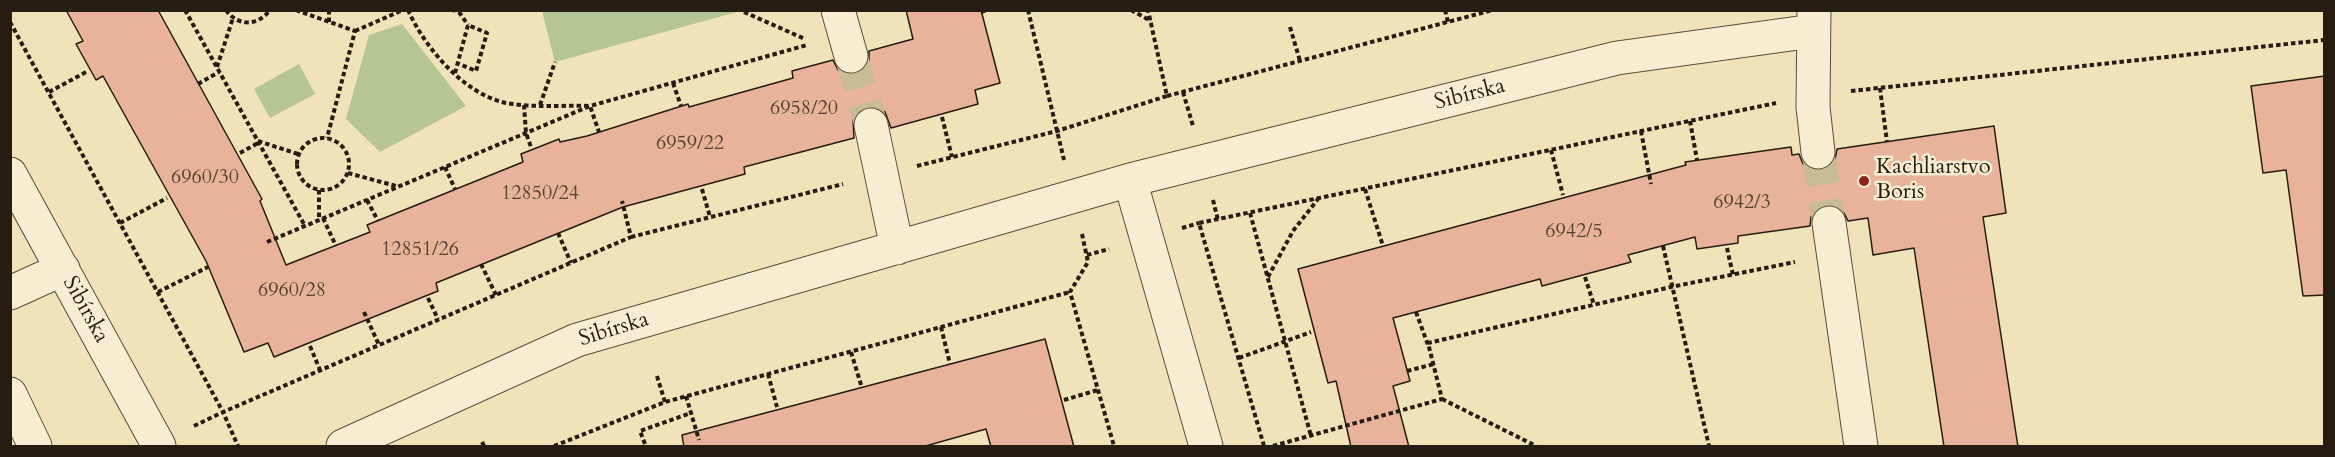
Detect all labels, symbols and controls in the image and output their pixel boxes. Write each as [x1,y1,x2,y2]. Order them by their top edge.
street label: Sibírska [1432,73,1508,117]
house number: 6958/20 [770,97,838,121]
house number: 6959/22 [656,132,724,156]
place label: Kachliarstvo Boris [1876,155,1991,206]
house number: 6960/30 [171,166,239,190]
marker: Kachliarstvo Boris [1857,174,1871,188]
house number: 12850/24 [501,182,579,206]
house number: 6942/3 [1713,191,1771,215]
house number: 6942/5 [1545,220,1603,244]
house number: 12851/26 [381,238,459,262]
street label: Sibírska [56,272,114,348]
house number: 6960/28 [258,279,326,303]
street label: Sibírska [576,307,652,353]

